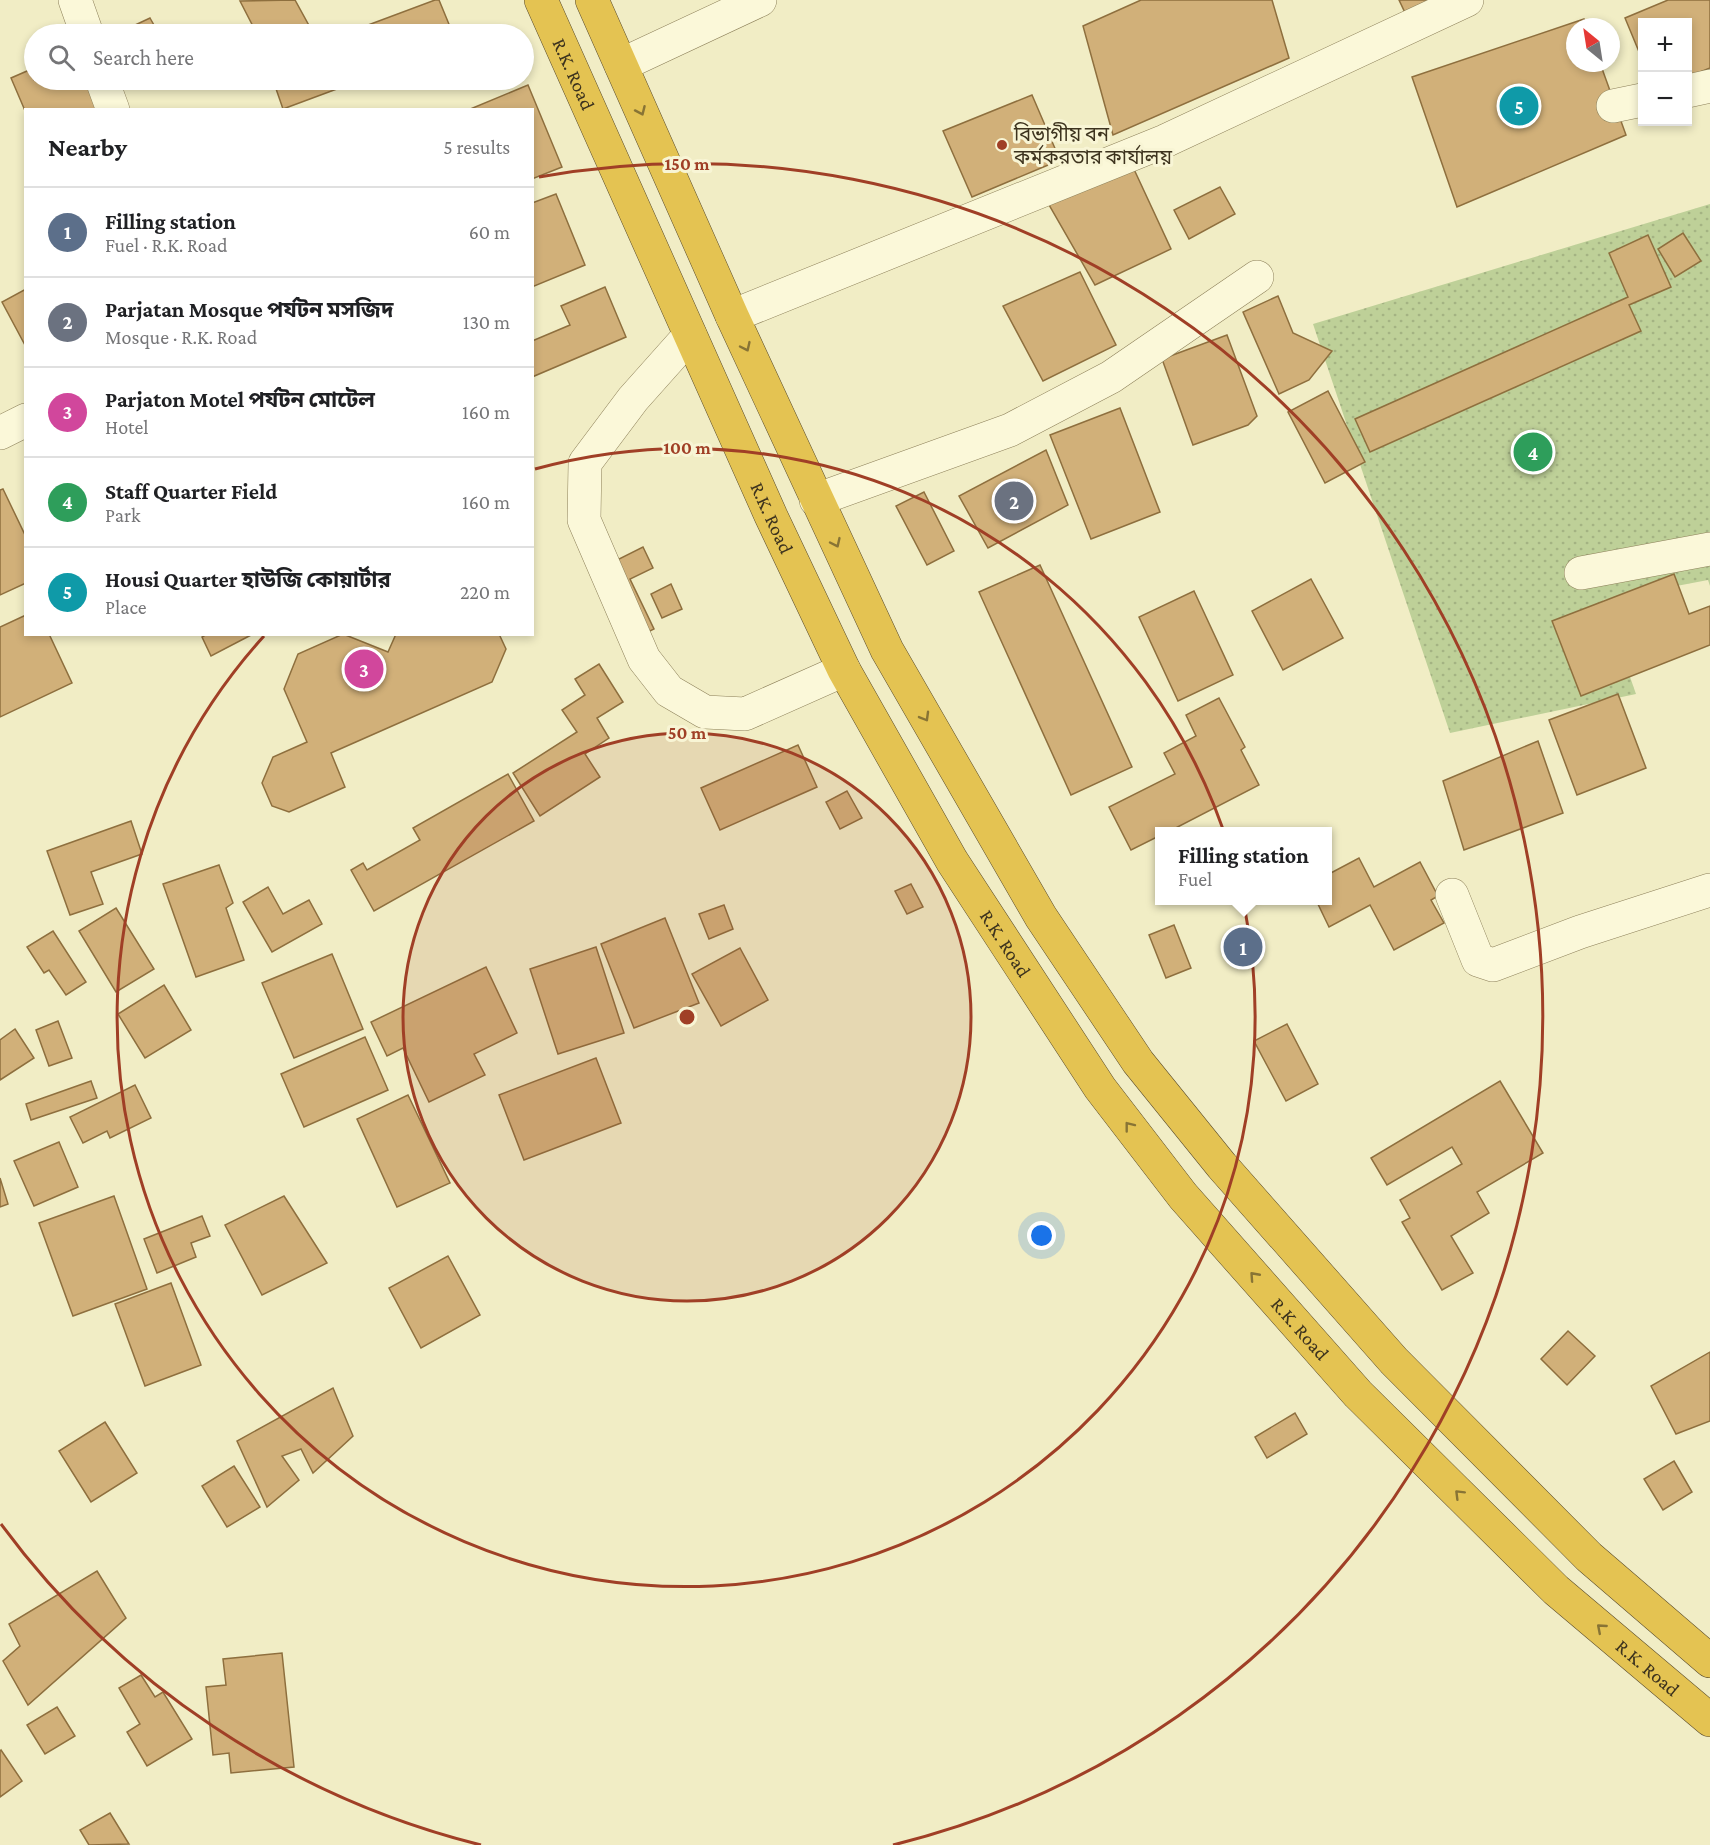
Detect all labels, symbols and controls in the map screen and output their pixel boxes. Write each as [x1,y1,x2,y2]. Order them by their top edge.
north arrow [1566,18,1620,72]
map controls [1638,18,1692,126]
button: + [1638,18,1692,72]
search box [24,24,534,90]
street label: R.K. Road [548,35,600,114]
icon: search [45,41,78,74]
text: Search here [93,45,194,70]
button: − [1638,72,1692,126]
pin: 5 [1500,84,1538,128]
one-way arrow [634,105,646,116]
place label: বিভাগীয় বন কর্মকরতার কার্যালয় [1013,122,1172,168]
text: Nearby [48,133,127,162]
text: 5 results [443,136,510,158]
marker: বিভাগীয় বন কর্মকরতার কার্যালয় [995,138,1009,152]
text: 150 m [664,154,710,174]
text: Filling station [105,209,236,234]
text: 1 [64,221,71,243]
text: 60 m [469,221,510,243]
text: Fuel · R.K. Road [105,234,228,256]
text: Parjatan Mosque পর্যটন মসজিদ [105,297,394,322]
text: 2 [62,311,73,333]
text: 130 m [463,311,510,333]
text: Mosque · R.K. Road [105,326,257,348]
one-way arrow [739,340,751,351]
text: Parjaton Motel পর্যটন মোটেল [105,387,375,412]
text: 3 [63,401,72,423]
text: 160 m [462,401,510,423]
text: Hotel [105,416,149,438]
pin: 4 [1514,430,1552,474]
text: 100 m [663,438,711,458]
pin: 2 [994,478,1034,524]
text: Staff Quarter Field [105,479,277,504]
street label: R.K. Road [746,479,798,557]
text: 4 [62,491,73,513]
text: 160 m [462,491,510,513]
text: Park [105,504,141,526]
one-way arrow [829,536,841,547]
text: Housi Quarter হাউজি কোয়ার্টার [105,567,391,592]
text: 5 [63,581,72,603]
text: 220 m [460,581,510,603]
text: Place [105,596,147,618]
pin: 3 [344,646,384,692]
one-way arrow [917,711,929,721]
text: 50 m [668,723,707,743]
popup [1155,827,1332,905]
text: Filling station [1178,843,1309,868]
text: Fuel [1178,868,1212,890]
street label: R.K. Road [976,905,1036,982]
pin: 1 [1224,924,1262,970]
centre of rings [677,1007,697,1027]
one-way arrow [1125,1122,1136,1133]
your location [1027,1221,1056,1250]
one-way arrow [1250,1272,1261,1283]
street label: R.K. Road [1267,1293,1334,1365]
one-way arrow [1456,1490,1466,1501]
one-way arrow [1597,1624,1608,1635]
street label: R.K. Road [1612,1635,1684,1701]

